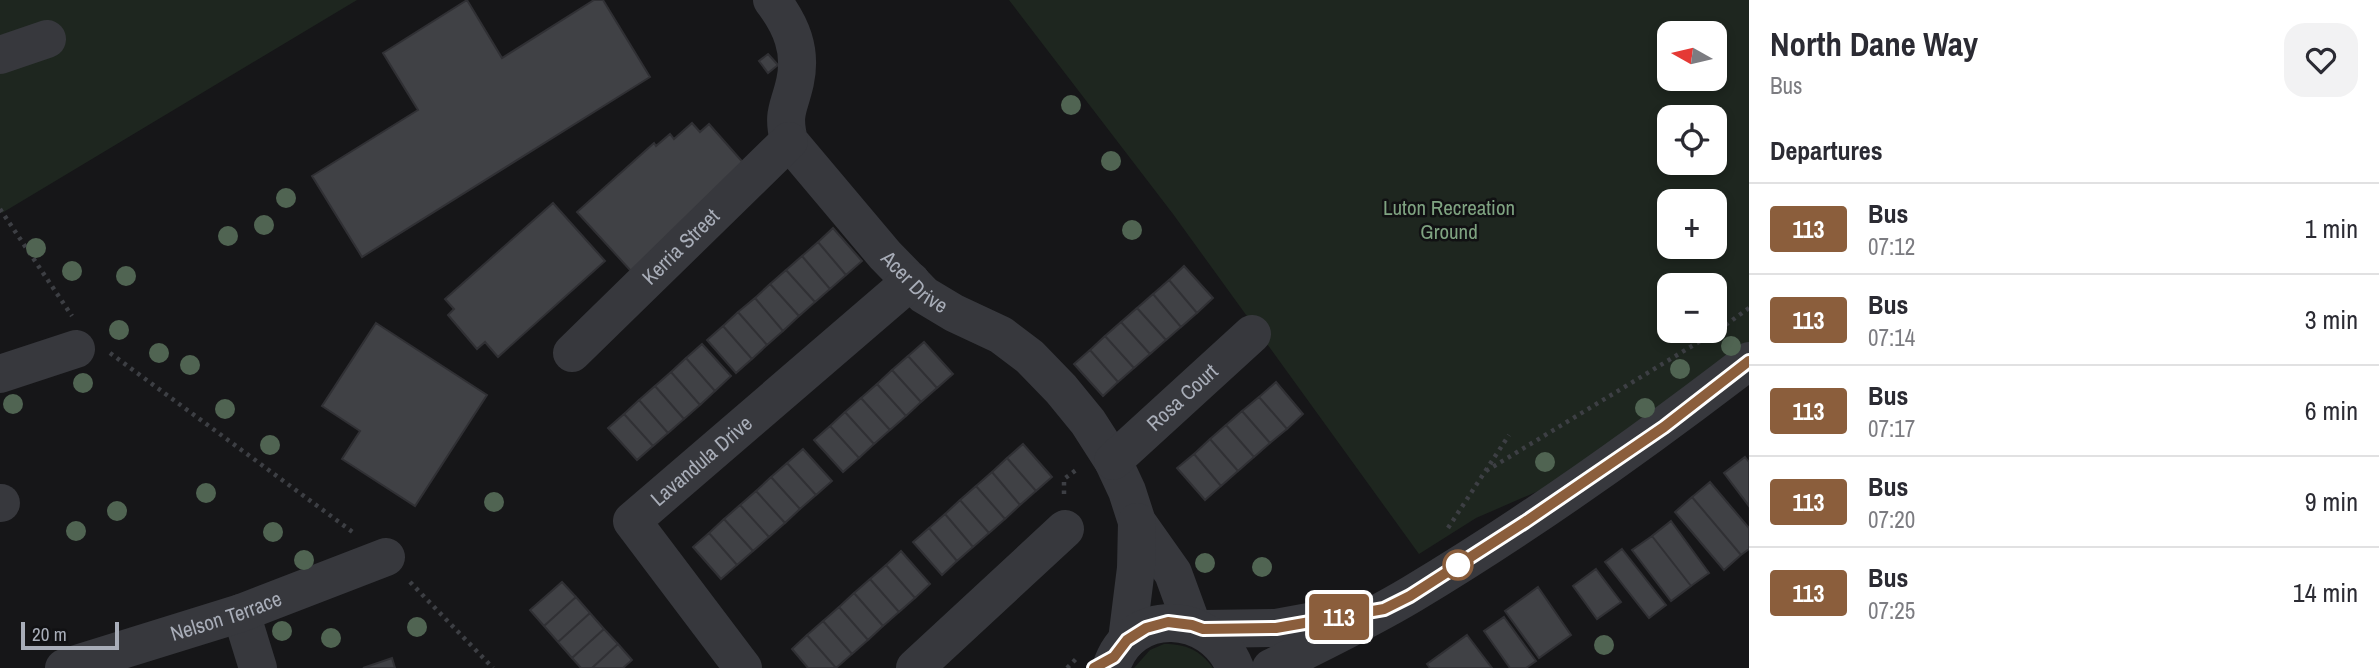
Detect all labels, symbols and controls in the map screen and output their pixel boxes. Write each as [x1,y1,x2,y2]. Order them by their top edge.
north arrow [1657,21,1727,91]
map controls [1657,21,1727,343]
text: North Dane Way [1770,22,1978,66]
button: heart [2284,23,2358,97]
text: Bus [1770,70,1803,101]
button: locate [1657,105,1727,175]
text: Departures [1770,133,1883,168]
button: + [1657,189,1727,259]
park label: Luton Recreation Ground [1383,193,1515,246]
text: Bus [1868,196,1908,231]
street label: Kerria Street [635,202,726,291]
text: 1 min [2305,211,2358,246]
text: 113 [1793,213,1824,245]
text: 07:12 [1868,231,1915,262]
street label: Acer Drive [874,244,953,320]
button: − [1657,273,1727,343]
text: Bus [1868,287,1908,322]
text: 3 min [2305,302,2358,337]
text: 113 [1793,304,1824,336]
text: 07:14 [1868,322,1915,353]
street label: Rosa Court [1140,357,1224,437]
text: Bus [1868,378,1908,413]
text: 6 min [2305,393,2358,428]
text: 113 [1793,395,1824,427]
street label: Lavandula Drive [644,409,758,513]
text: 07:17 [1868,413,1915,444]
text: Bus [1868,469,1908,504]
text: 9 min [2305,484,2358,519]
text: 113 [1793,486,1824,518]
text: 07:20 [1868,504,1915,535]
unlabelled marker [1443,550,1473,580]
text: Bus [1868,560,1908,595]
text: 14 min [2293,575,2358,610]
text: 113 [1793,577,1824,609]
street label: Nelson Terrace [167,584,286,648]
line badge: 113 [1299,594,1379,640]
text: 07:25 [1868,595,1915,626]
text: 113 [1323,601,1355,633]
scale bar [21,619,119,651]
text: 20 m [32,621,67,647]

